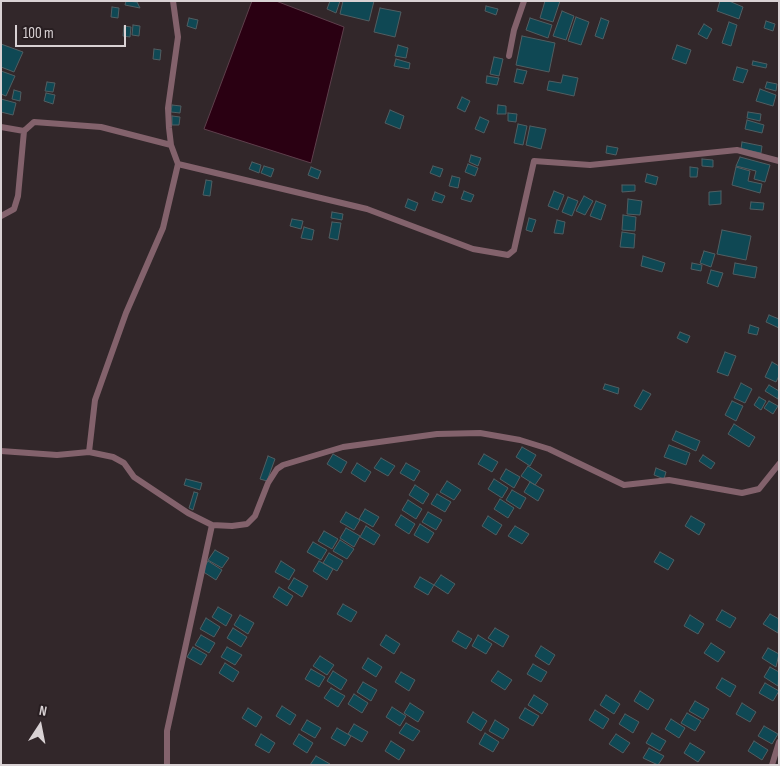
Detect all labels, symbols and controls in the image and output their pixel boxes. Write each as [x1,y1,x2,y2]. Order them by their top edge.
scale bar [18,15,129,47]
text: 100 m [23,24,54,43]
north arrow [15,701,65,751]
text: N [38,702,48,720]

